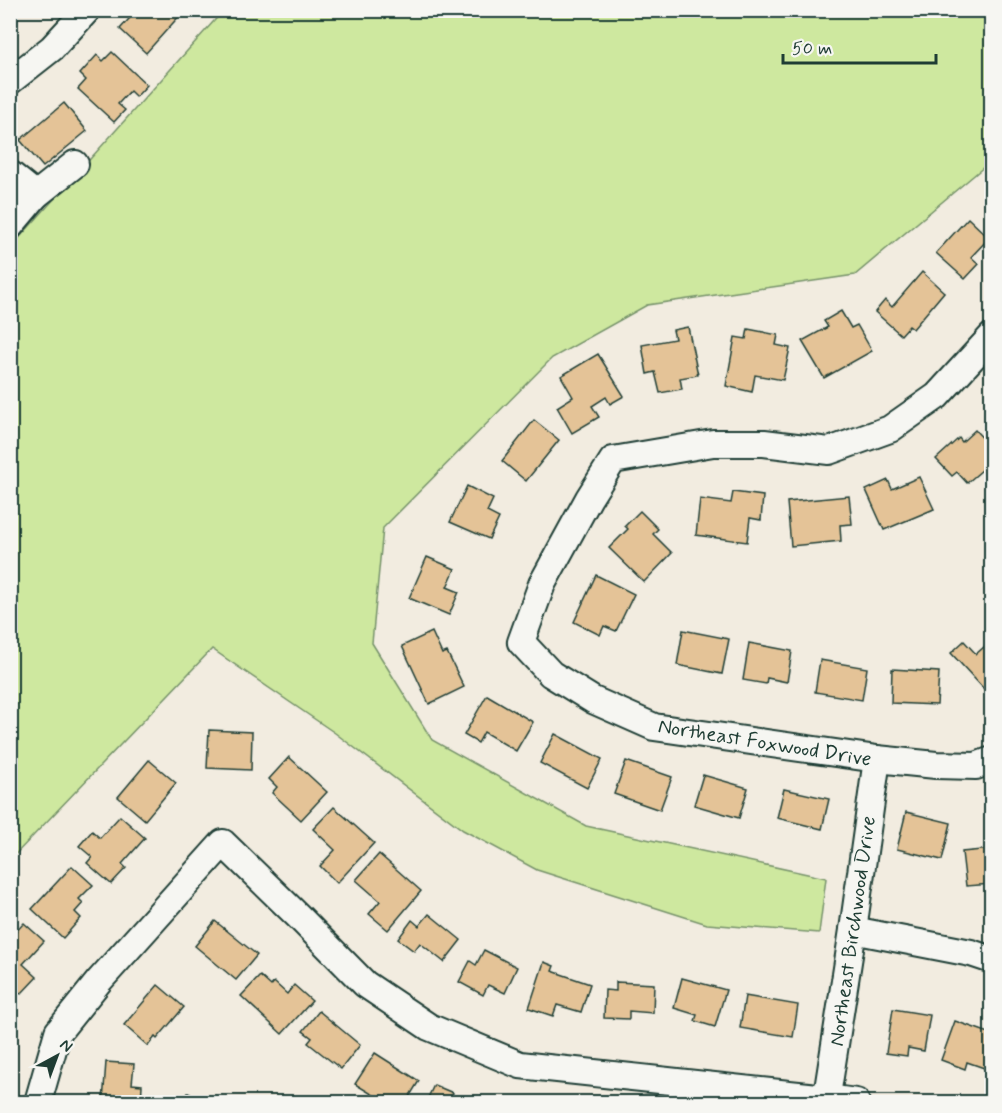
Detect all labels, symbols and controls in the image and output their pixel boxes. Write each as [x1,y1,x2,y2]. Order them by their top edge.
scale bar [783,27,936,65]
text: 50 m [792,37,832,61]
street label: Northeast Foxwood Drive [656,712,874,774]
street label: Northeast Birchwood Drive [823,814,883,1048]
north arrow [27,1026,87,1086]
text: N [55,1034,77,1057]

